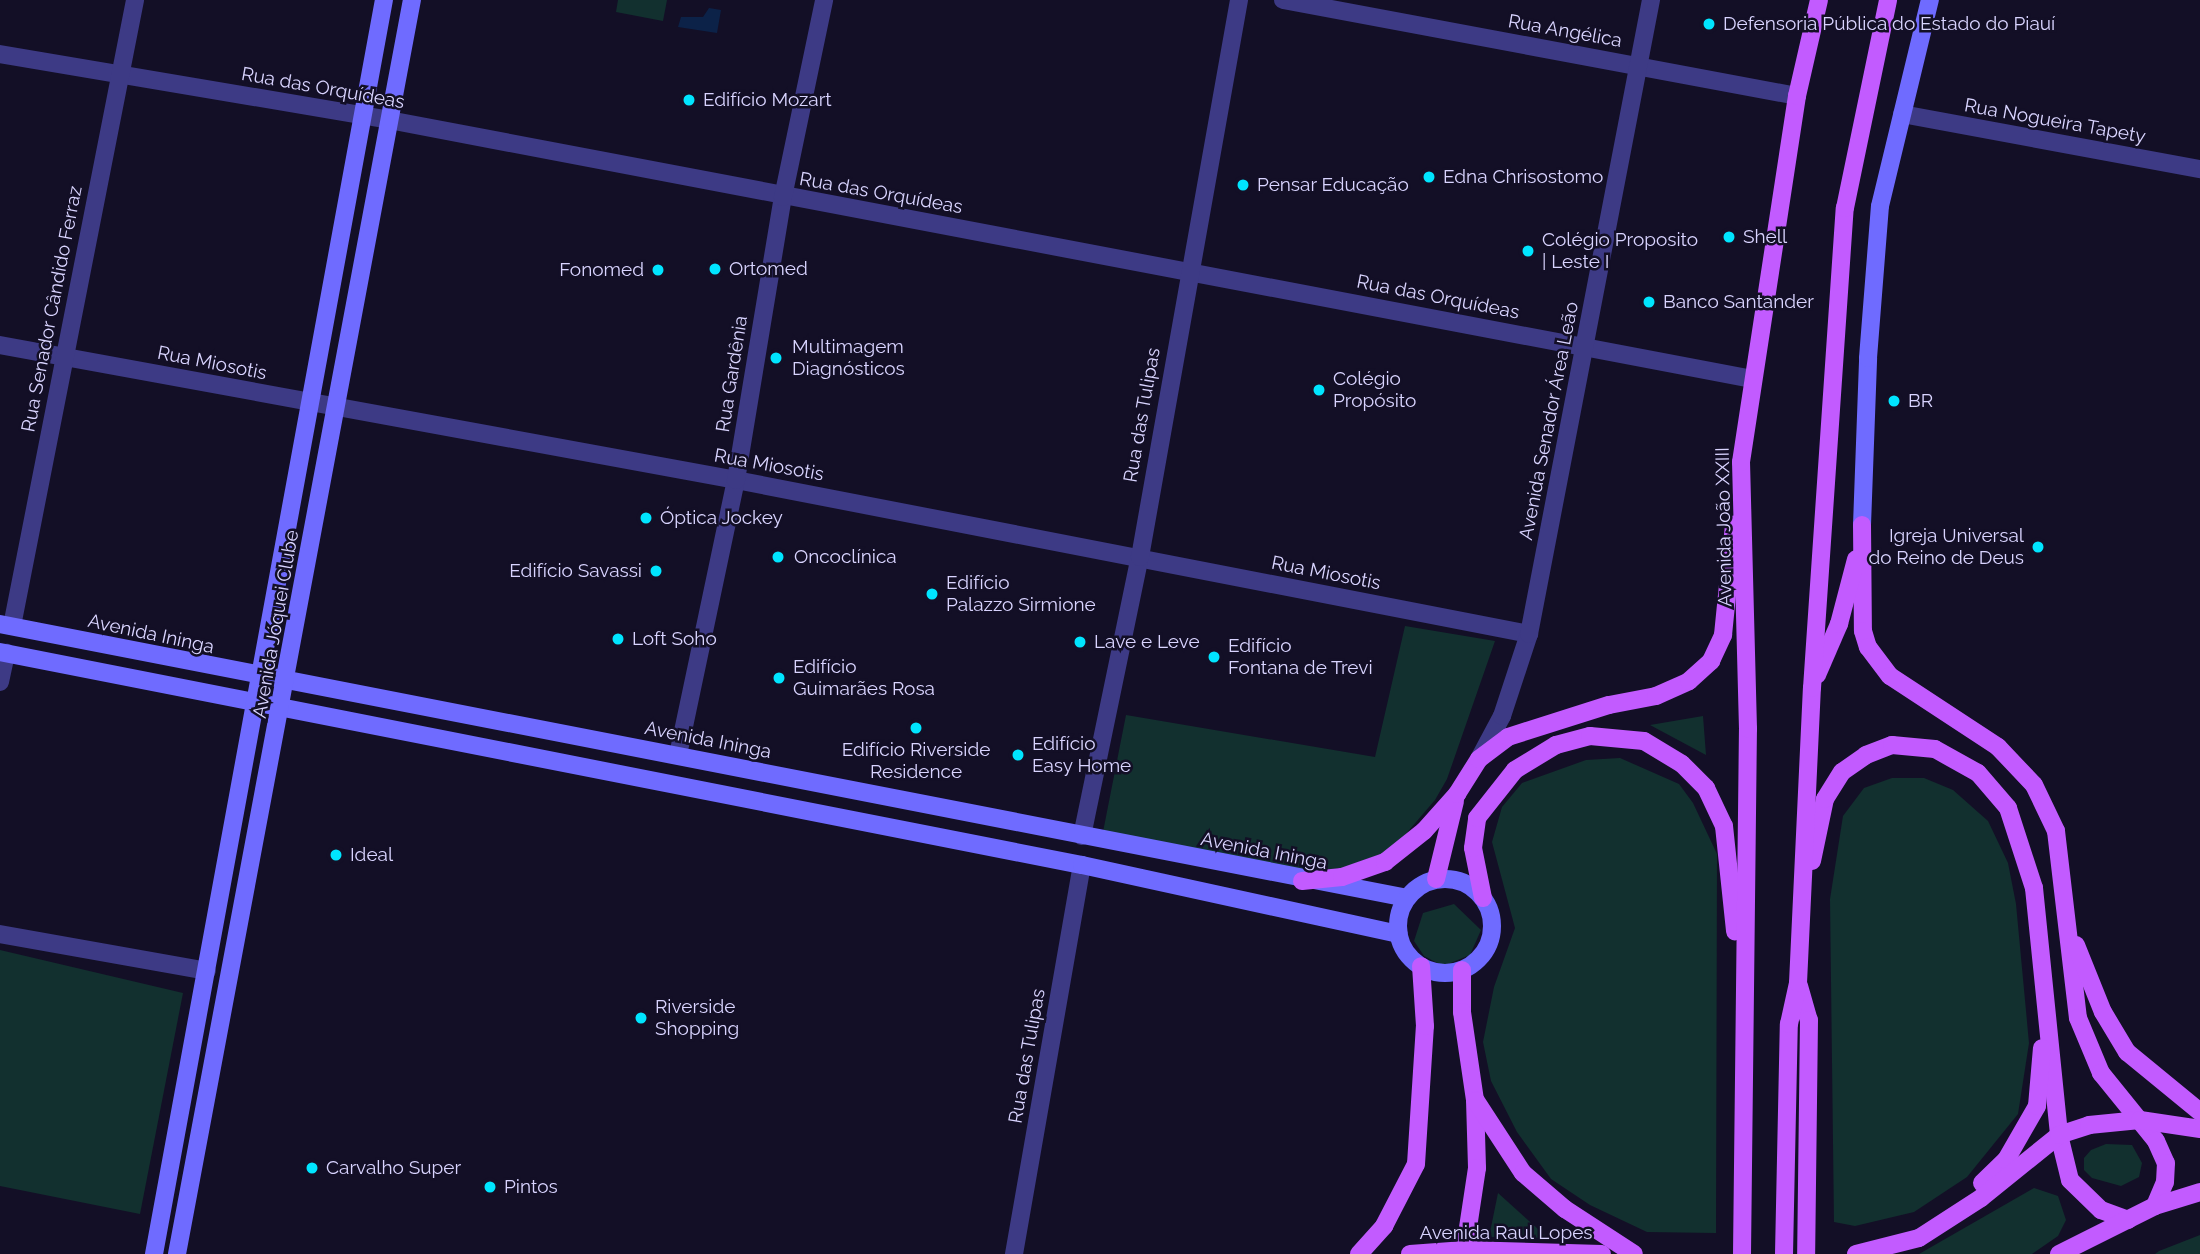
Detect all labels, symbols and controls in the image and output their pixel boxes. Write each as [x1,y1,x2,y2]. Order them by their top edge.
street label: Rua Angélica [1506,10,1624,52]
place label: Defensoria Pública do Estado do Piauí [1723,13,2055,35]
marker: Defensoria Pública do Estado do Piauí [1701,16,1717,32]
street label: Rua das Orquídeas [240,62,406,114]
place label: Edifício Mozart [703,89,832,111]
marker: Edifício Mozart [681,92,697,108]
street label: Rua Nogueira Tapety [1962,94,2148,148]
place label: Edna Chrisostomo [1443,166,1603,188]
street label: Rua das Orquídeas [798,167,964,219]
marker: Edna Chrisostomo [1421,169,1437,185]
place label: Pensar Educação [1257,174,1409,196]
marker: Pensar Educação [1235,177,1251,193]
street label: Rua Senador Cândido Ferraz [17,184,87,434]
place label: Shell [1743,226,1787,248]
place label: Colégio Proposito | Leste I [1542,229,1698,273]
marker: Shell [1721,229,1737,245]
marker: Colégio Proposito | Leste I [1520,243,1536,259]
place label: Ortomed [729,258,808,280]
place label: Fonomed [559,259,644,281]
marker: Ortomed [707,261,723,277]
marker: Fonomed [650,262,666,278]
street label: Rua das Orquídeas [1355,270,1521,324]
place label: Banco Santander [1663,291,1814,313]
marker: Banco Santander [1641,294,1657,310]
street label: Avenida Senador Área Leão [1515,299,1583,543]
street label: Rua Gardênia [712,314,752,434]
place label: Multimagem Diagnósticos [792,336,905,380]
street label: Rua Miosotis [155,341,269,385]
street label: Rua das Tulipas [1119,346,1165,484]
marker: Multimagem Diagnósticos [766,348,786,368]
place label: Colégio Propósito [1333,368,1416,412]
marker: Colégio Propósito [1311,382,1327,398]
place label: BR [1908,390,1933,412]
marker: BR [1886,393,1902,409]
street label: Rua Miosotis [712,444,826,486]
street label: Avenida João XXIII [1711,447,1737,607]
place label: Óptica Jockey [660,507,783,529]
marker: Óptica Jockey [638,510,654,526]
place label: Igreja Universal do Reino de Deus [1868,525,2024,569]
street label: Avenida Jóquei Clube [248,528,304,720]
marker: Igreja Universal do Reino de Deus [2030,539,2046,555]
place label: Oncoclínica [794,546,897,568]
marker: Oncoclínica [768,547,788,567]
street label: Rua Miosotis [1269,551,1383,595]
place label: Edifício Savassi [509,560,642,582]
marker: Edifício Savassi [648,563,664,579]
place label: Edifício Palazzo Sirmione [946,572,1096,616]
marker: Edifício Palazzo Sirmione [924,586,940,602]
street label: Avenida Ininga [86,609,216,659]
place label: Loft Soho [632,628,717,650]
marker: Loft Soho [610,631,626,647]
place label: Lave e Leve [1094,631,1200,653]
marker: Lave e Leve [1072,634,1088,650]
place label: Edifício Fontana de Trevi [1228,635,1373,679]
marker: Edifício Fontana de Trevi [1206,649,1222,665]
place label: Edifício Guimarães Rosa [793,656,935,700]
marker: Edifício Guimarães Rosa [771,670,787,686]
street label: Avenida Ininga [643,717,773,763]
marker: Edifício Riverside Residence [908,720,924,736]
place label: Edifício Easy Home [1032,733,1132,777]
place label: Edifício Riverside Residence [842,739,990,783]
marker: Edifício Easy Home [1010,747,1026,763]
street label: Avenida Ininga [1199,828,1329,874]
place label: Ideal [350,844,393,866]
marker: Ideal [328,847,344,863]
street label: Rua das Tulipas [1004,987,1050,1125]
place label: Riverside Shopping [655,996,739,1040]
marker: Riverside Shopping [633,1010,649,1026]
place label: Carvalho Super [326,1157,461,1179]
marker: Carvalho Super [304,1160,320,1176]
place label: Pintos [504,1176,558,1198]
marker: Pintos [482,1179,498,1195]
street label: Avenida Raul Lopes [1419,1222,1593,1244]

